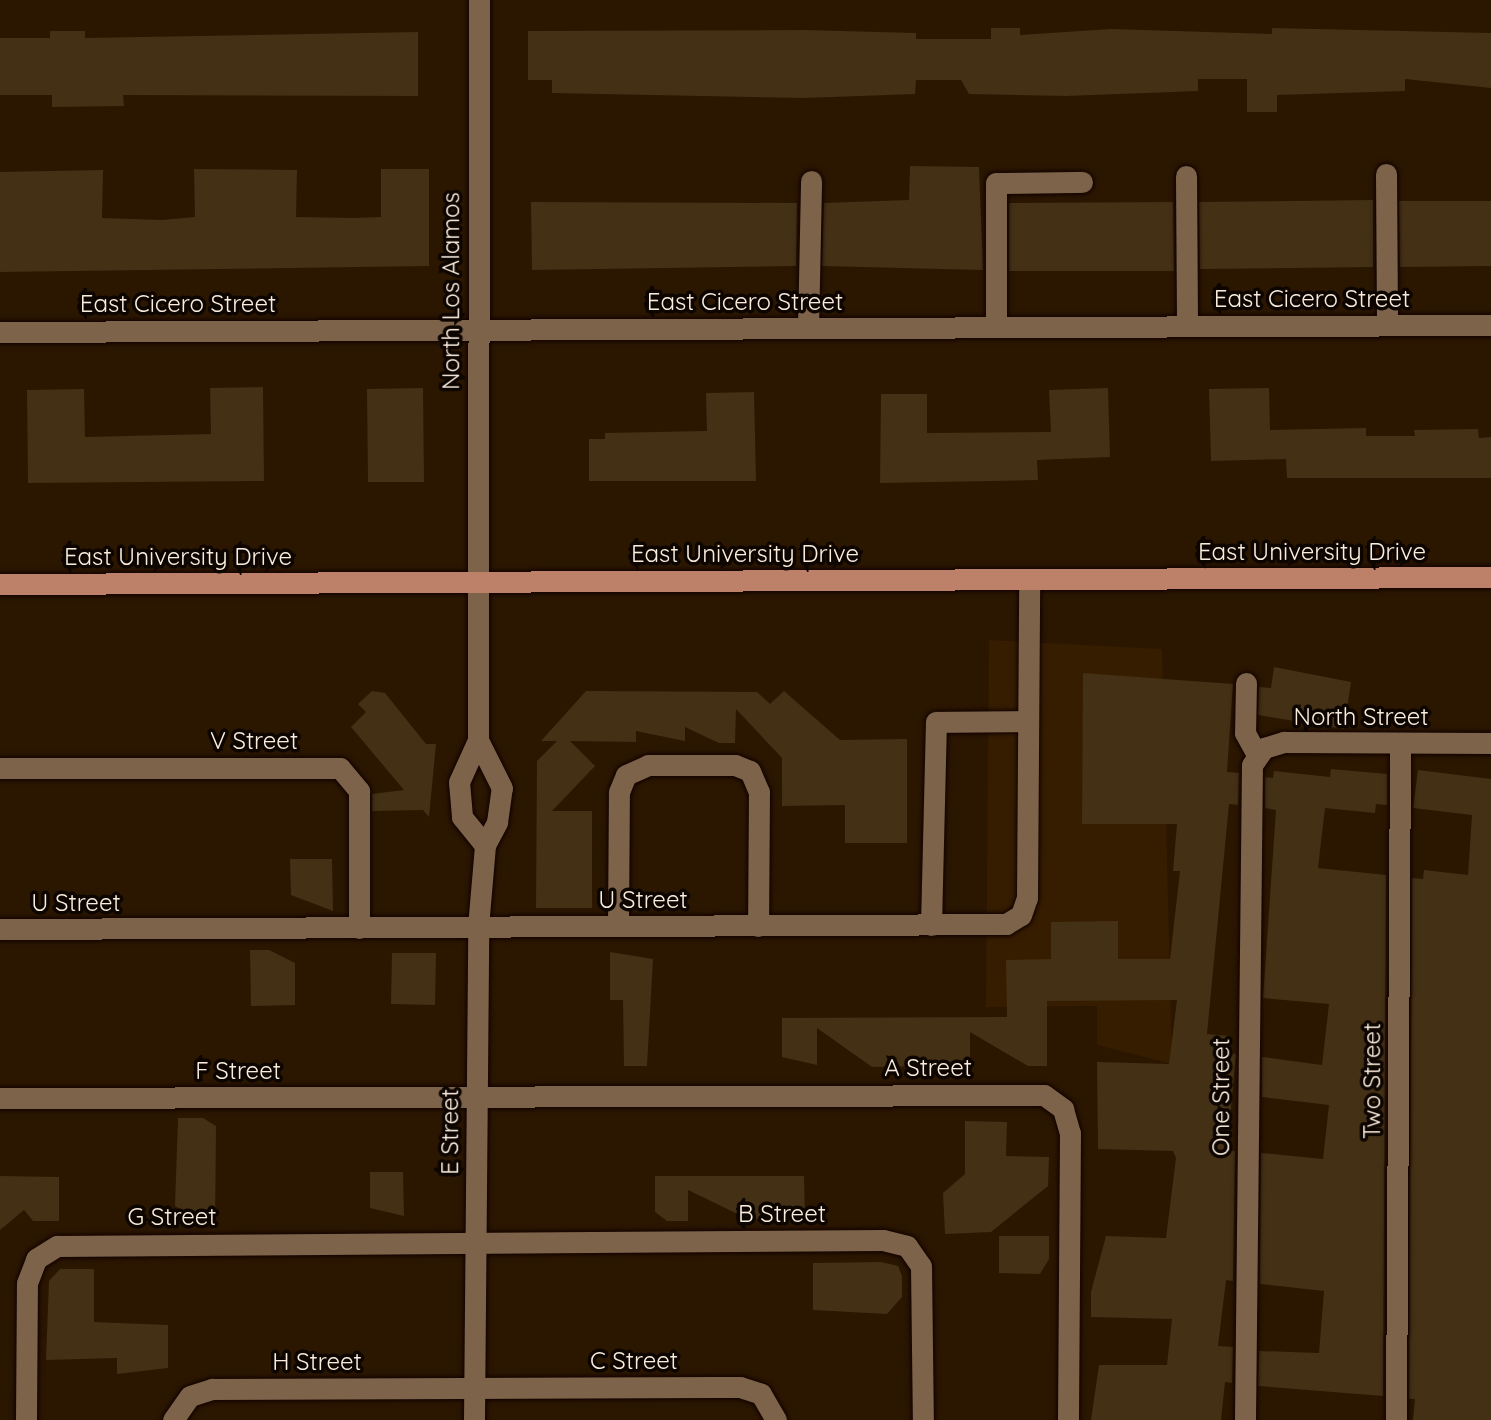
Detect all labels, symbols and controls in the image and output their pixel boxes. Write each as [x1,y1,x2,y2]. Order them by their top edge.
street label: North Los Alamos [437,192,465,390]
street label: East Cicero Street [1214,285,1410,313]
street label: East Cicero Street [647,288,843,316]
street label: East Cicero Street [80,290,276,318]
street label: East University Drive [1198,538,1426,566]
street label: East University Drive [631,540,859,568]
street label: East University Drive [64,543,292,571]
street label: North Street [1293,703,1429,731]
street label: V Street [210,727,298,755]
street label: U Street [598,886,688,914]
street label: U Street [31,889,121,917]
street label: Two Street [1358,1023,1386,1139]
street label: One Street [1207,1038,1235,1156]
street label: A Street [884,1054,972,1082]
street label: F Street [195,1057,281,1085]
street label: E Street [436,1089,464,1175]
street label: B Street [738,1200,826,1228]
street label: G Street [128,1203,216,1231]
street label: C Street [590,1347,678,1375]
street label: H Street [272,1348,362,1376]

